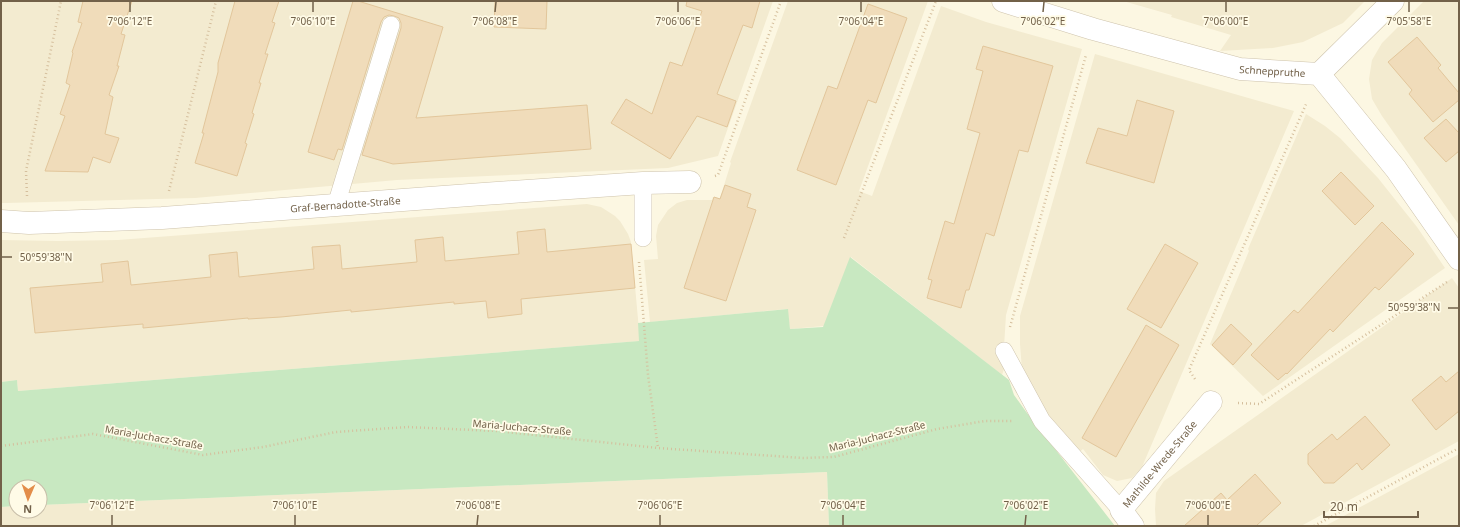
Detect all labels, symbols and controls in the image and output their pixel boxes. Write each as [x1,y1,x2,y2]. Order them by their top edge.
text: 7°06'12"E [108,14,152,28]
text: 7°06'10"E [291,14,335,28]
text: 7°06'08"E [473,14,517,28]
text: 7°06'06"E [656,14,700,28]
text: 7°06'04"E [839,14,883,28]
text: 7°06'02"E [1021,14,1065,28]
text: 7°06'00"E [1204,14,1248,28]
text: 7°05'58"E [1387,14,1431,28]
street label: Schneppruthe [1239,62,1306,80]
street label: Graf-Bernadotte-Straße [290,193,401,215]
text: 50°59'38"N [20,250,72,264]
text: 50°59'38"N [1388,300,1440,314]
street label: Maria-Juchacz-Straße [472,416,572,438]
street label: Maria-Juchacz-Straße [827,417,927,455]
street label: Mathilde-Wrede-Straße [1119,417,1200,510]
street label: Maria-Juchacz-Straße [104,422,204,453]
north arrow [8,479,48,519]
scale bar [1324,493,1418,519]
text: 7°06'12"E [90,498,134,512]
text: 7°06'10"E [273,498,317,512]
text: 7°06'08"E [456,498,500,512]
text: 7°06'06"E [638,498,682,512]
text: 7°06'04"E [821,498,865,512]
text: 7°06'02"E [1004,498,1048,512]
text: 7°06'00"E [1186,498,1230,512]
text: 20 m [1330,498,1358,515]
text: N [23,502,32,517]

